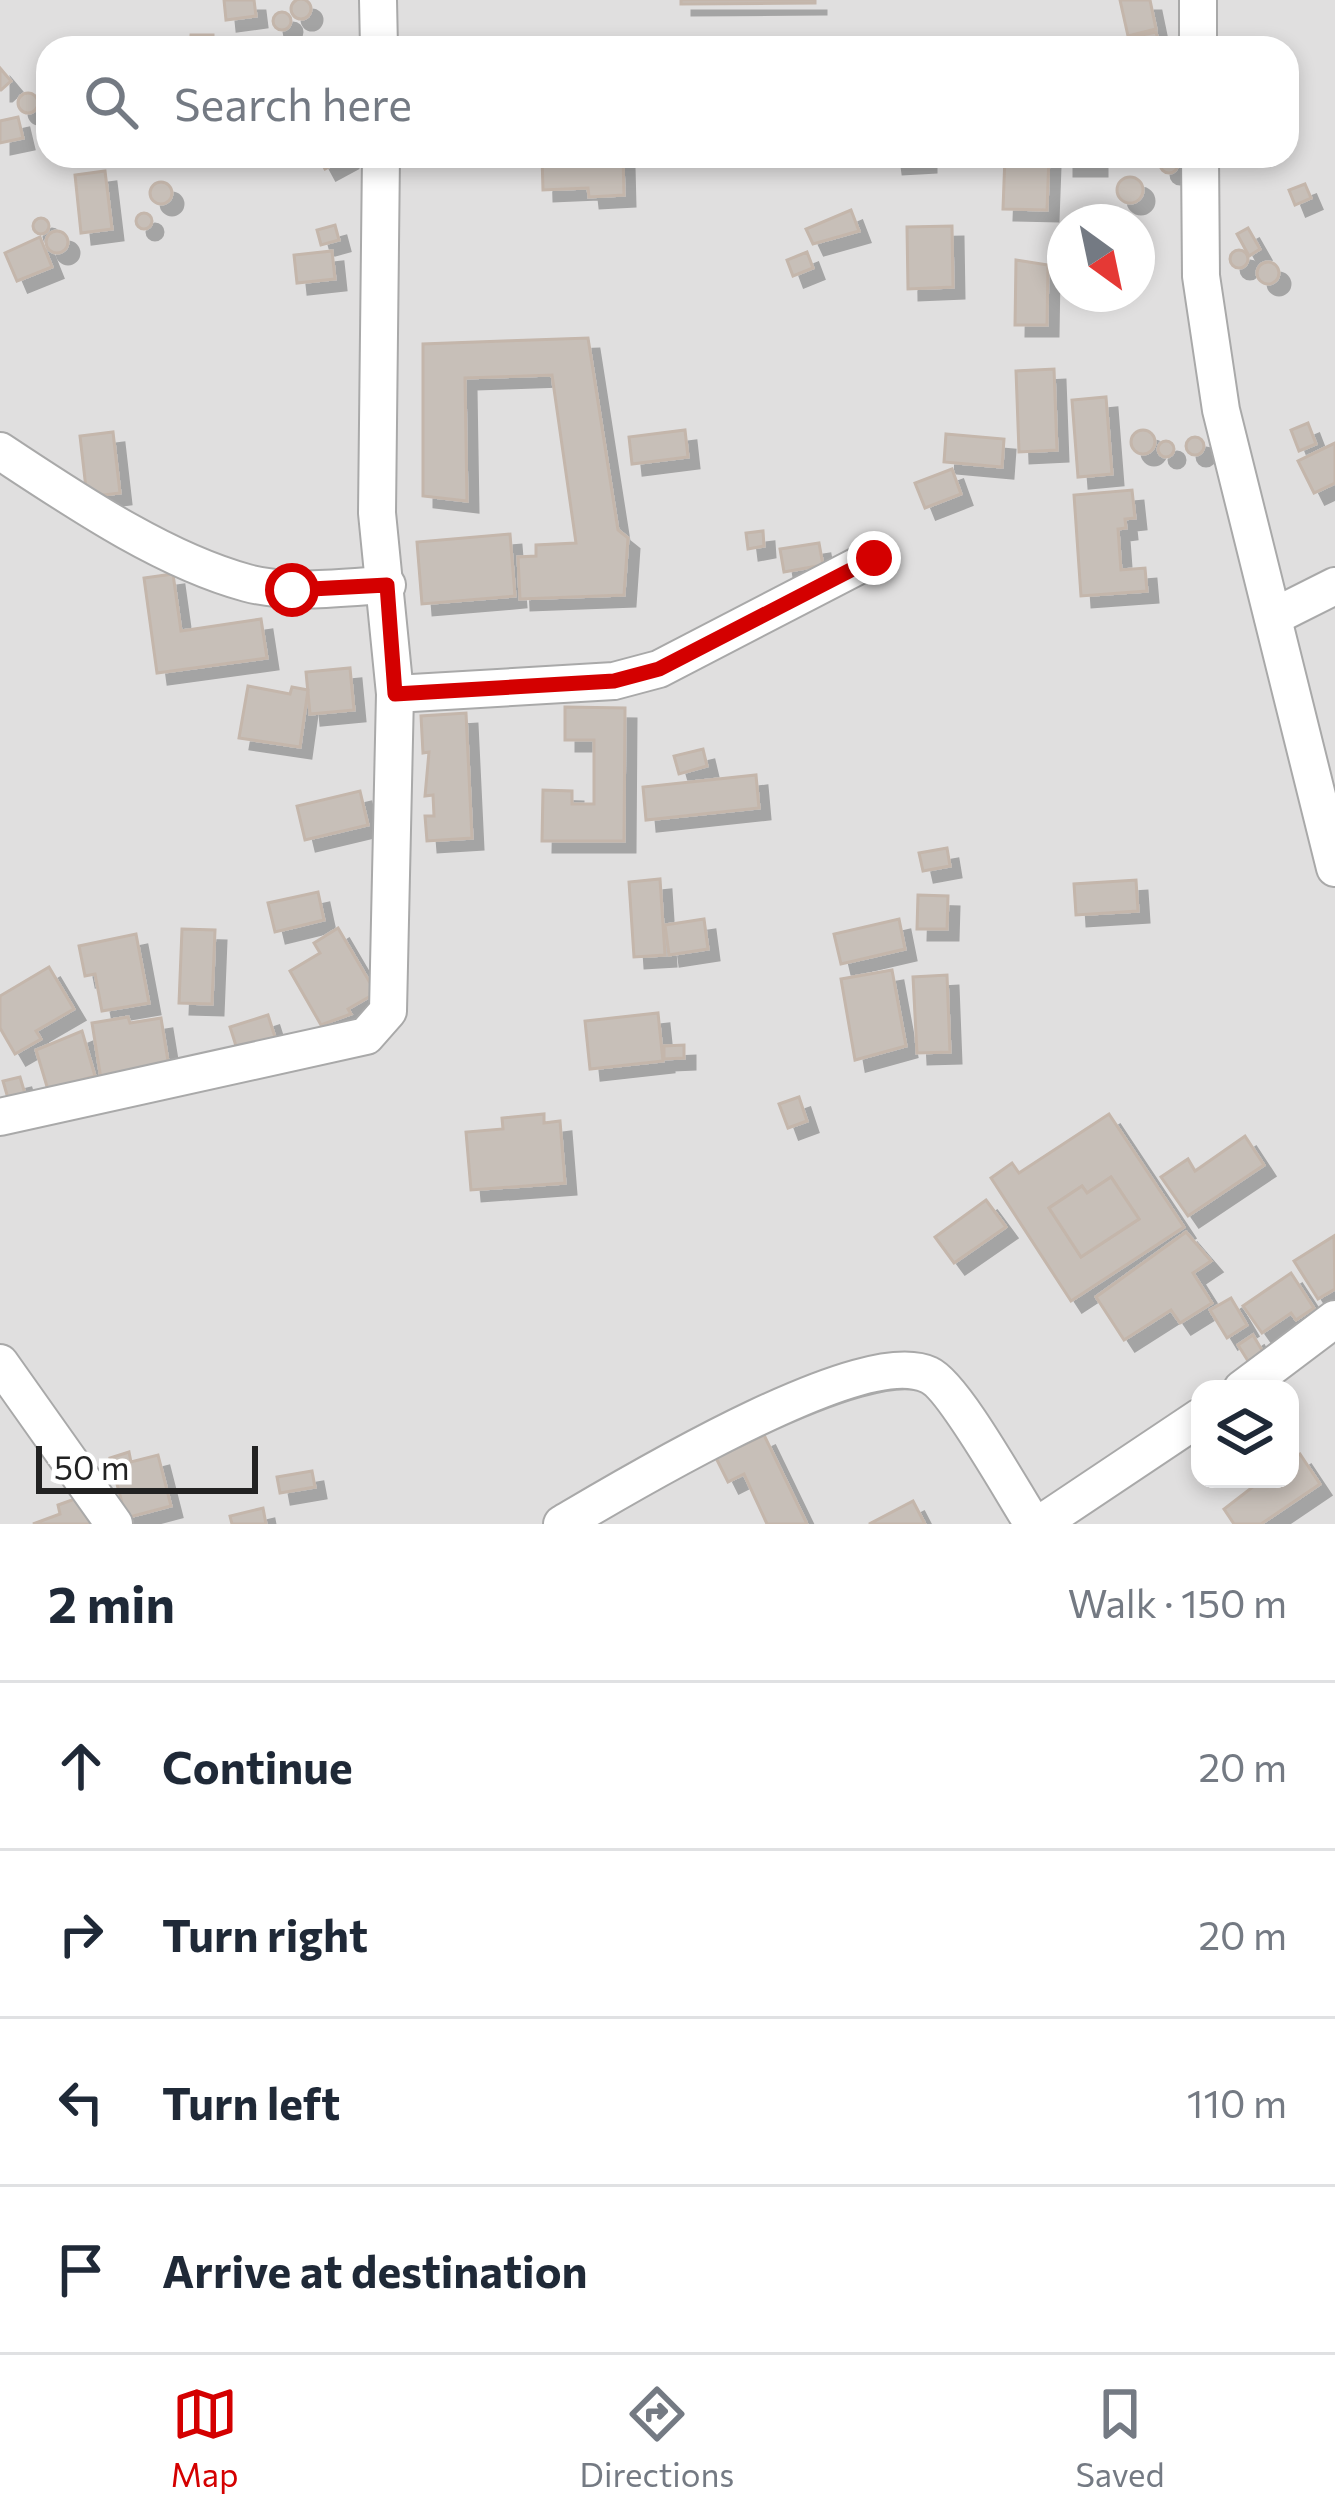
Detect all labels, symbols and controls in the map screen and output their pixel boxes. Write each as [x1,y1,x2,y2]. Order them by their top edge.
search box [36,36,1299,168]
icon: search [78,69,144,135]
text: Search here [174,75,412,130]
north arrow [1047,204,1155,312]
route end [847,531,901,585]
route start [265,563,319,617]
map controls [1191,1380,1299,1488]
button: layers [1191,1380,1299,1488]
scale bar [36,1440,258,1493]
text: 50 m [54,1446,130,1487]
text: 2 min [48,1571,175,1634]
text: Walk · 150 m [1068,1578,1287,1626]
icon: ahead [48,1733,114,1799]
text: Continue [162,1738,353,1793]
text: 20 m [1199,1742,1287,1790]
icon: right [48,1901,114,1967]
text: Turn right [162,1906,368,1961]
text: 20 m [1199,1910,1287,1958]
icon: left [48,2069,114,2135]
text: Turn left [162,2074,340,2129]
text: 110 m [1187,2078,1287,2126]
icon: arrive [48,2237,114,2303]
text: Arrive at destination [162,2242,588,2297]
tab: Map [171,2381,239,2494]
tab: Directions [580,2381,734,2494]
tab: Saved [1075,2381,1164,2494]

